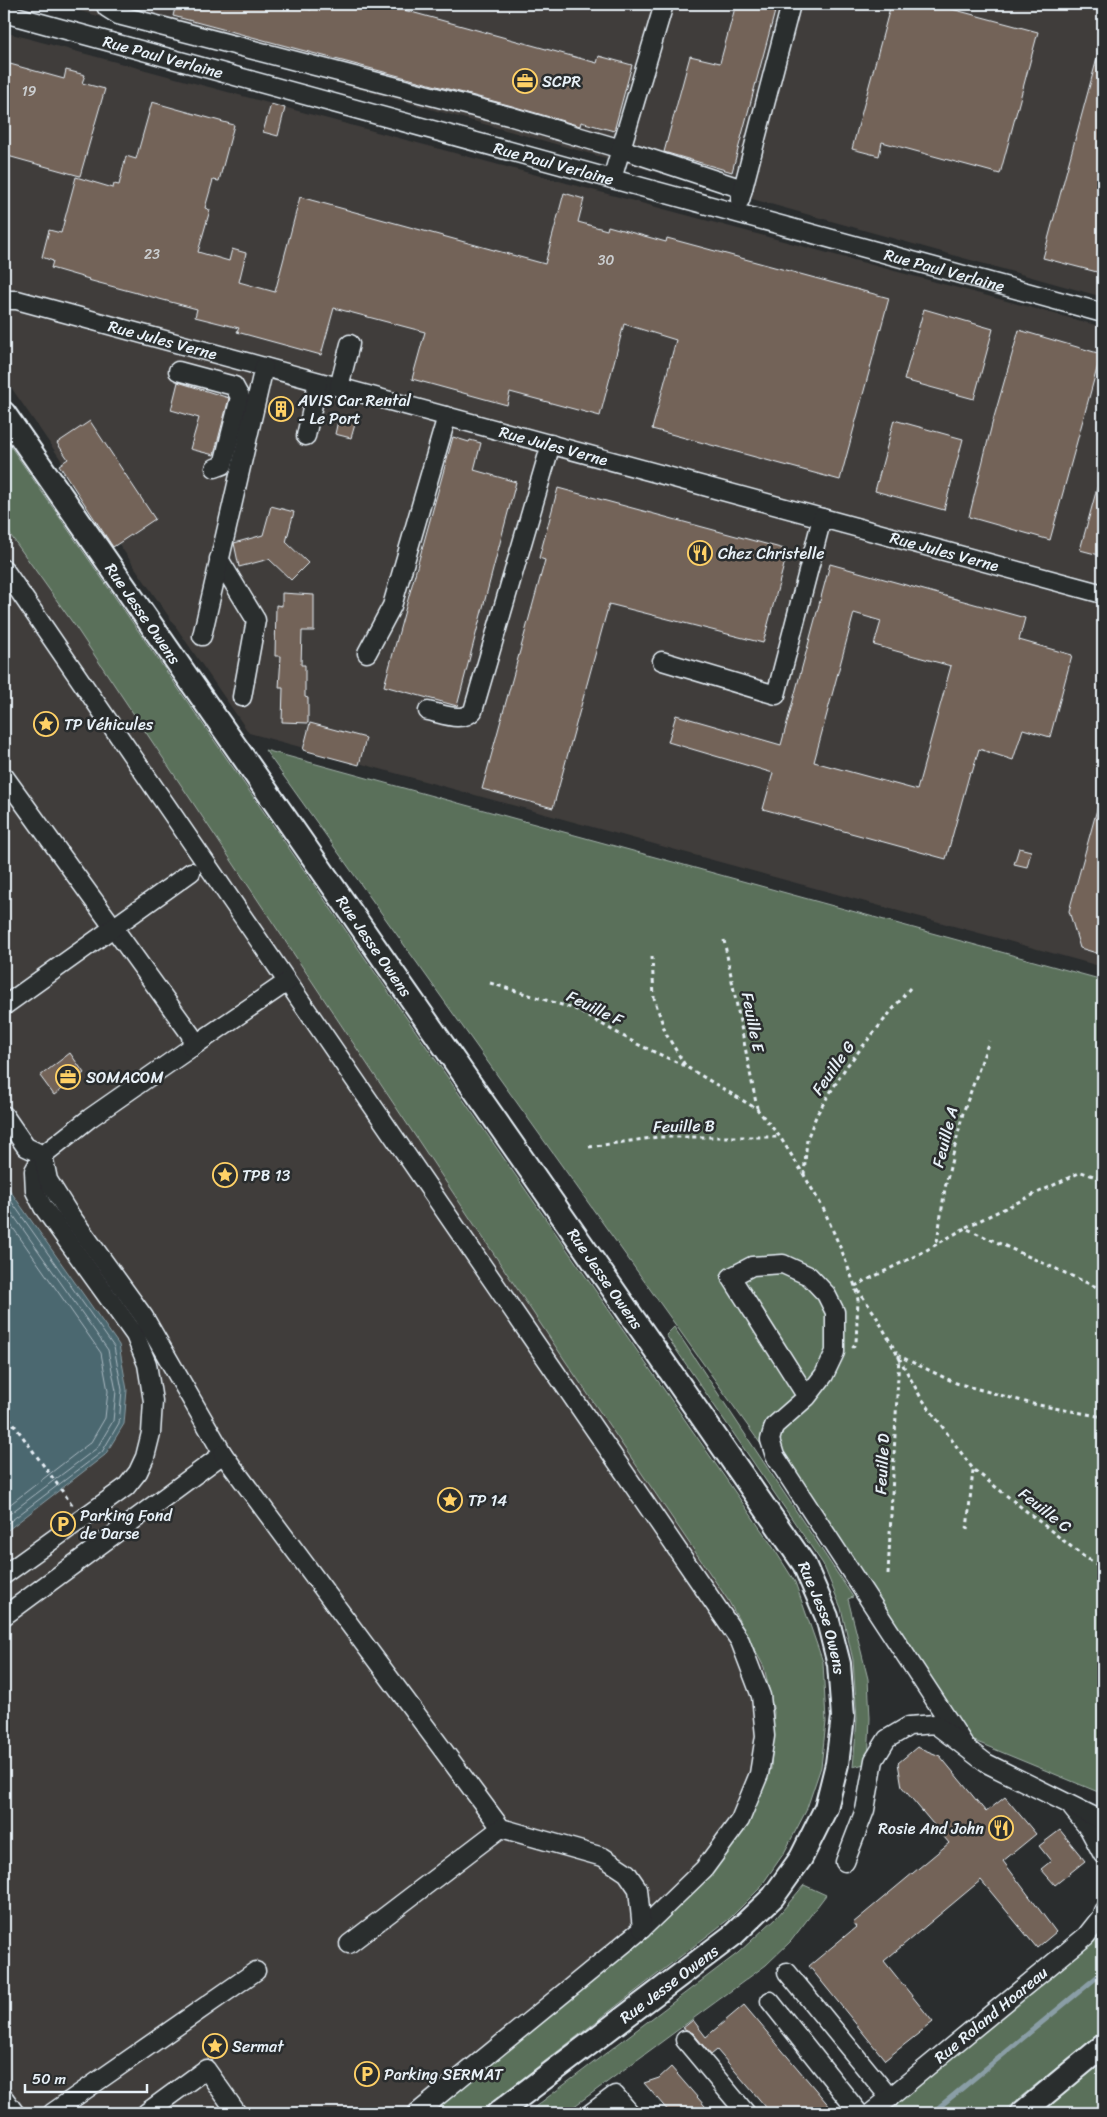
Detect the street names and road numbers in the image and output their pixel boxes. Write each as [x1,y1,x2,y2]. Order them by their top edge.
street label: Rue Paul Verlaine [100,26,227,87]
street label: Rue Paul Verlaine [490,133,617,193]
street label: Rue Paul Verlaine [881,239,1008,300]
street label: Rue Jules Verne [105,311,221,368]
street label: Rue Jules Verne [496,417,612,474]
street label: Rue Jules Verne [887,523,1003,580]
street label: Rue Jesse Owens [97,556,189,671]
street label: Rue Jesse Owens [329,889,421,1003]
street label: Feuille F [562,982,630,1035]
street label: Feuille E [733,990,773,1055]
street label: Feuille G [804,1035,863,1101]
street label: Feuille A [923,1103,967,1171]
street label: Feuille B [653,1111,715,1141]
street label: Rue Jesse Owens [560,1221,652,1336]
street label: Feuille D [866,1432,898,1495]
street label: Feuille C [1012,1480,1078,1540]
street label: Rue Jesse Owens [790,1556,854,1676]
street label: Rue Jesse Owens [613,1936,726,2031]
street label: Rue Roland Hoareau [927,1958,1055,2071]

